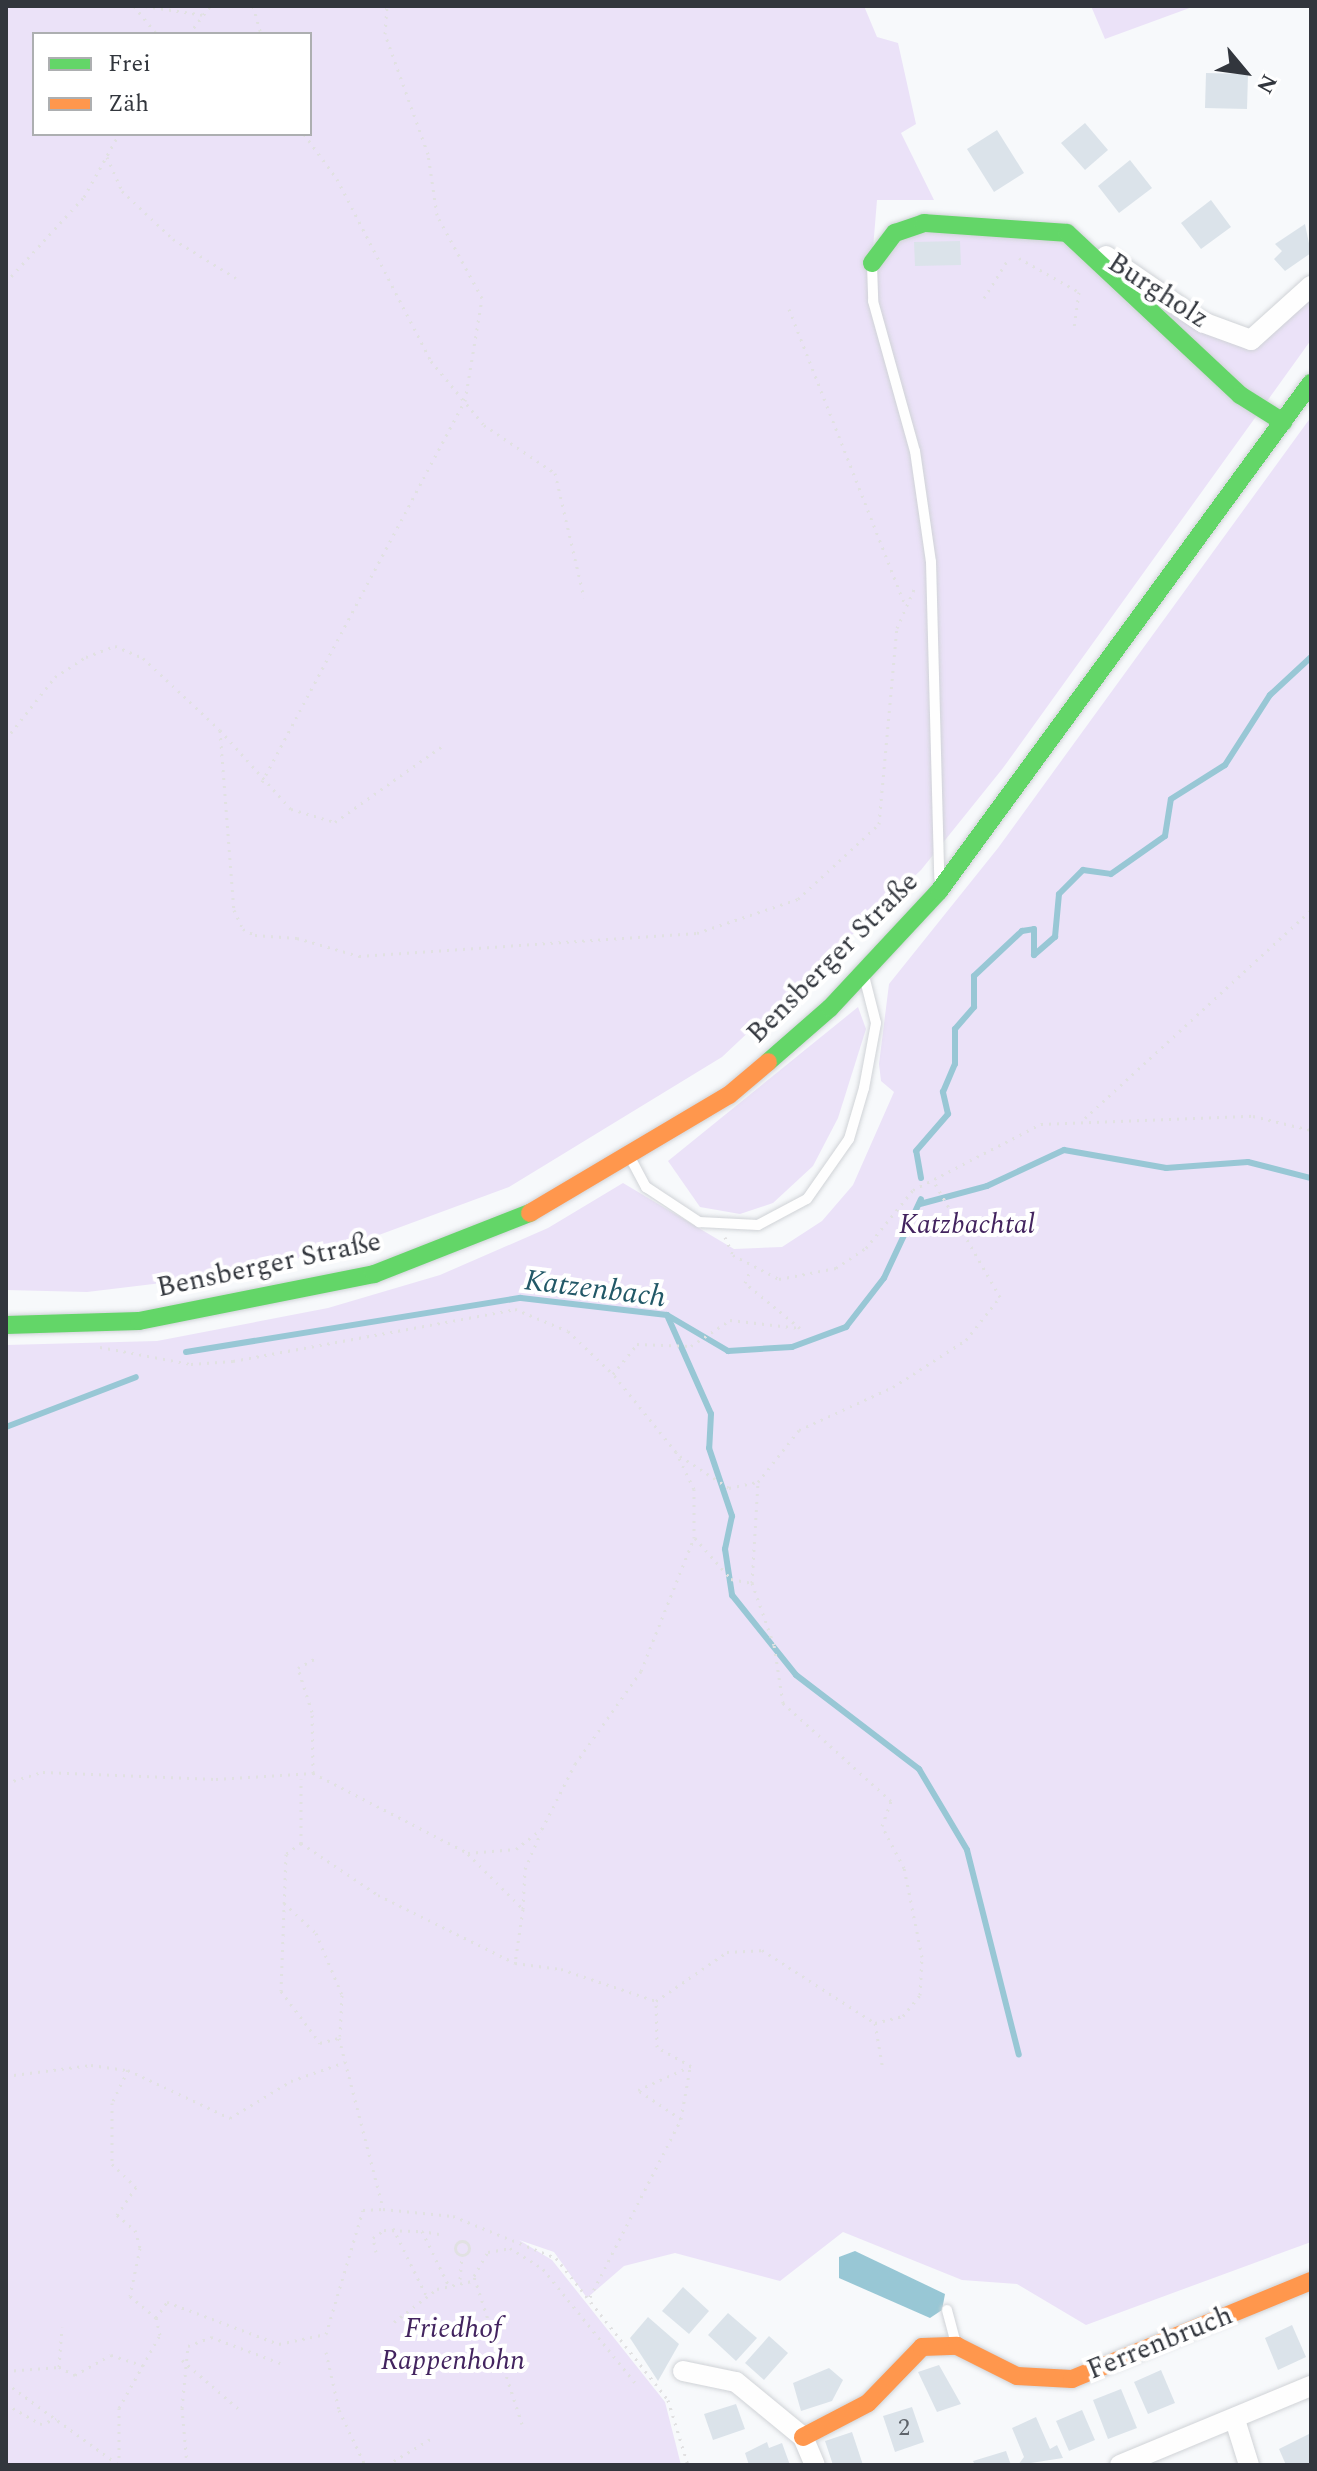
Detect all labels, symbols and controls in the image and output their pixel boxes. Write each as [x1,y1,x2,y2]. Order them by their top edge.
legend [32,32,312,136]
north arrow [1205,32,1285,112]
text: Frei [108,46,151,82]
text: N [1248,68,1285,100]
text: Zäh [108,86,149,122]
street label: Burgholz [1101,246,1215,336]
street label: Bensberger Straße [740,865,926,1051]
park label: Katzbachtal [899,1208,1035,1242]
street label: Bensberger Straße [154,1225,384,1305]
water label: Katzenbach [522,1262,668,1316]
street label: Ferrenbruch [1082,2299,1238,2387]
park label: Friedhof Rappenhohn [381,2312,525,2378]
house number: 2 [898,2415,910,2443]

